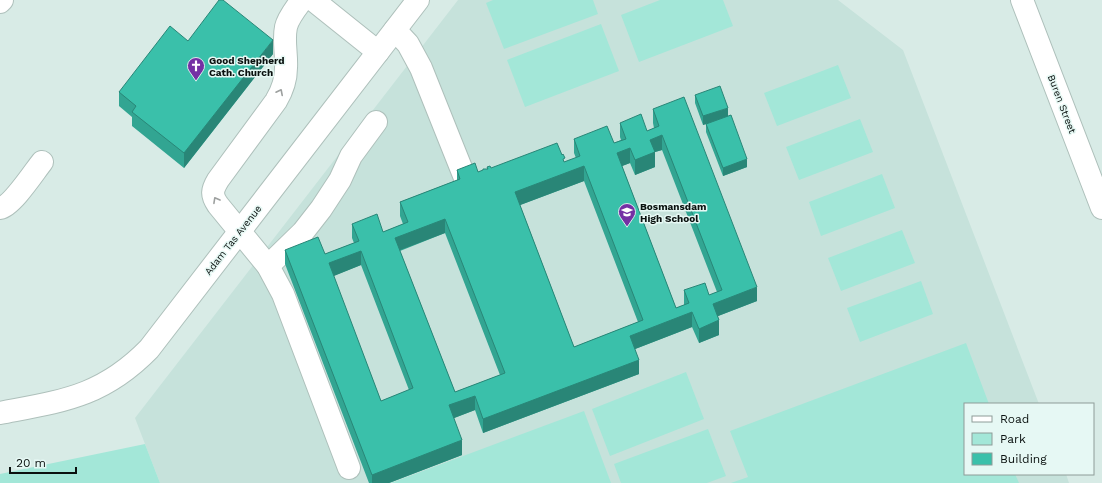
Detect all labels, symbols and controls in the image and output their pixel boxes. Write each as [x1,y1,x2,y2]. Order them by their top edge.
place label: Good Shepherd Cath. Church [209,55,285,78]
church icon: Good Shepherd Cath. Church [186,56,206,81]
street label: Buren Street [1046,73,1079,136]
one-way arrow [276,89,283,97]
one-way arrow [213,197,221,204]
place label: Bosmansdam High School [640,201,706,224]
school or university icon: Bosmansdam High School [617,202,637,227]
street label: Adam Tas Avenue [202,203,264,277]
legend [964,403,1094,475]
text: Road [1000,412,1029,426]
text: Park [1000,432,1026,446]
scale bar [10,449,76,475]
text: Building [1000,452,1047,466]
text: 20 m [16,456,46,470]

